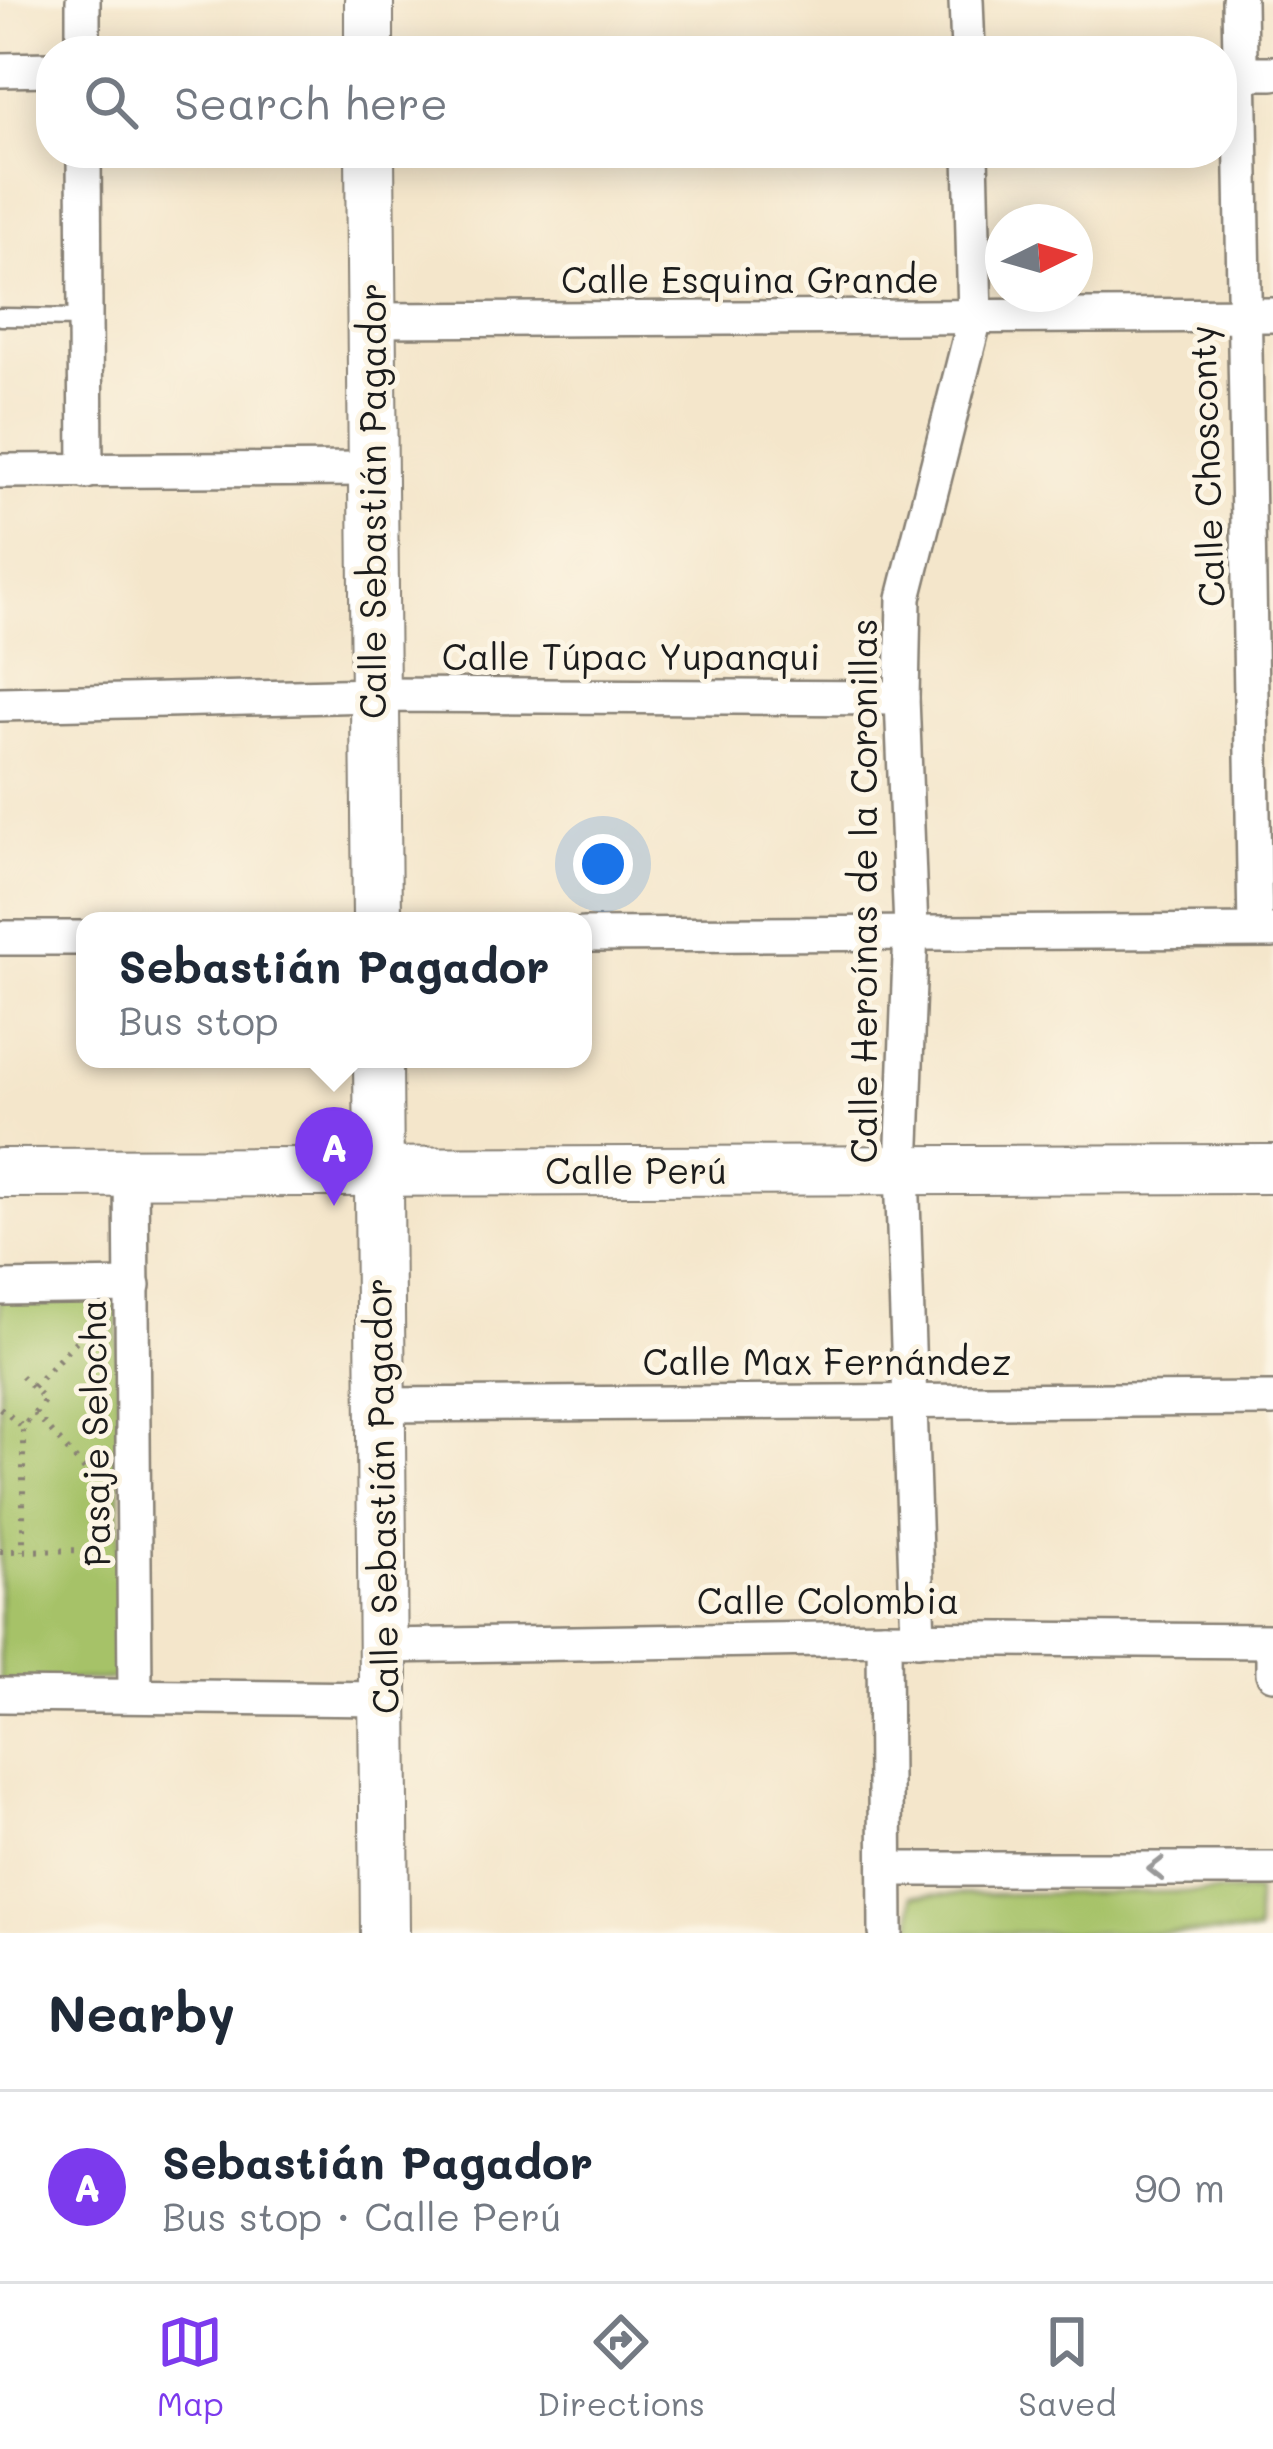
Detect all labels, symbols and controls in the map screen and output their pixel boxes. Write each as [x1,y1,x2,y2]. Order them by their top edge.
search box [36,36,1237,168]
icon: search [78,69,144,135]
text: Search here [174,73,448,131]
north arrow [985,204,1093,312]
street label: Calle Esquina Grande [561,255,939,302]
street label: Calle Sebastián Pagador [348,283,395,719]
street label: Calle Chosconty [1177,324,1235,608]
street label: Calle Heroínas de la Coronillas [839,618,886,1164]
street label: Calle Túpac Yupanqui [442,632,820,679]
your location [573,834,633,894]
popup [76,912,592,1068]
text: Sebastián Pagador [119,936,549,994]
text: Bus stop [119,994,279,1045]
pin: A [295,1107,373,1206]
street label: Calle Perú [545,1146,727,1193]
street label: Calle Sebastián Pagador [353,1278,408,1714]
street label: Pasaje Selocha [68,1299,119,1567]
street label: Calle Max Fernández [643,1337,1011,1384]
street label: Calle Colombia [697,1576,959,1623]
one-way arrow [1146,1856,1164,1882]
text: Nearby [48,1978,235,2045]
text: Sebastián Pagador [162,2132,593,2190]
text: A [73,2161,101,2212]
text: 90 m [1134,2161,1225,2212]
text: Bus stop · Calle Perú [162,2190,561,2241]
tab: Map [157,2309,224,2424]
tab: Directions [537,2309,705,2424]
tab: Saved [1018,2309,1116,2424]

